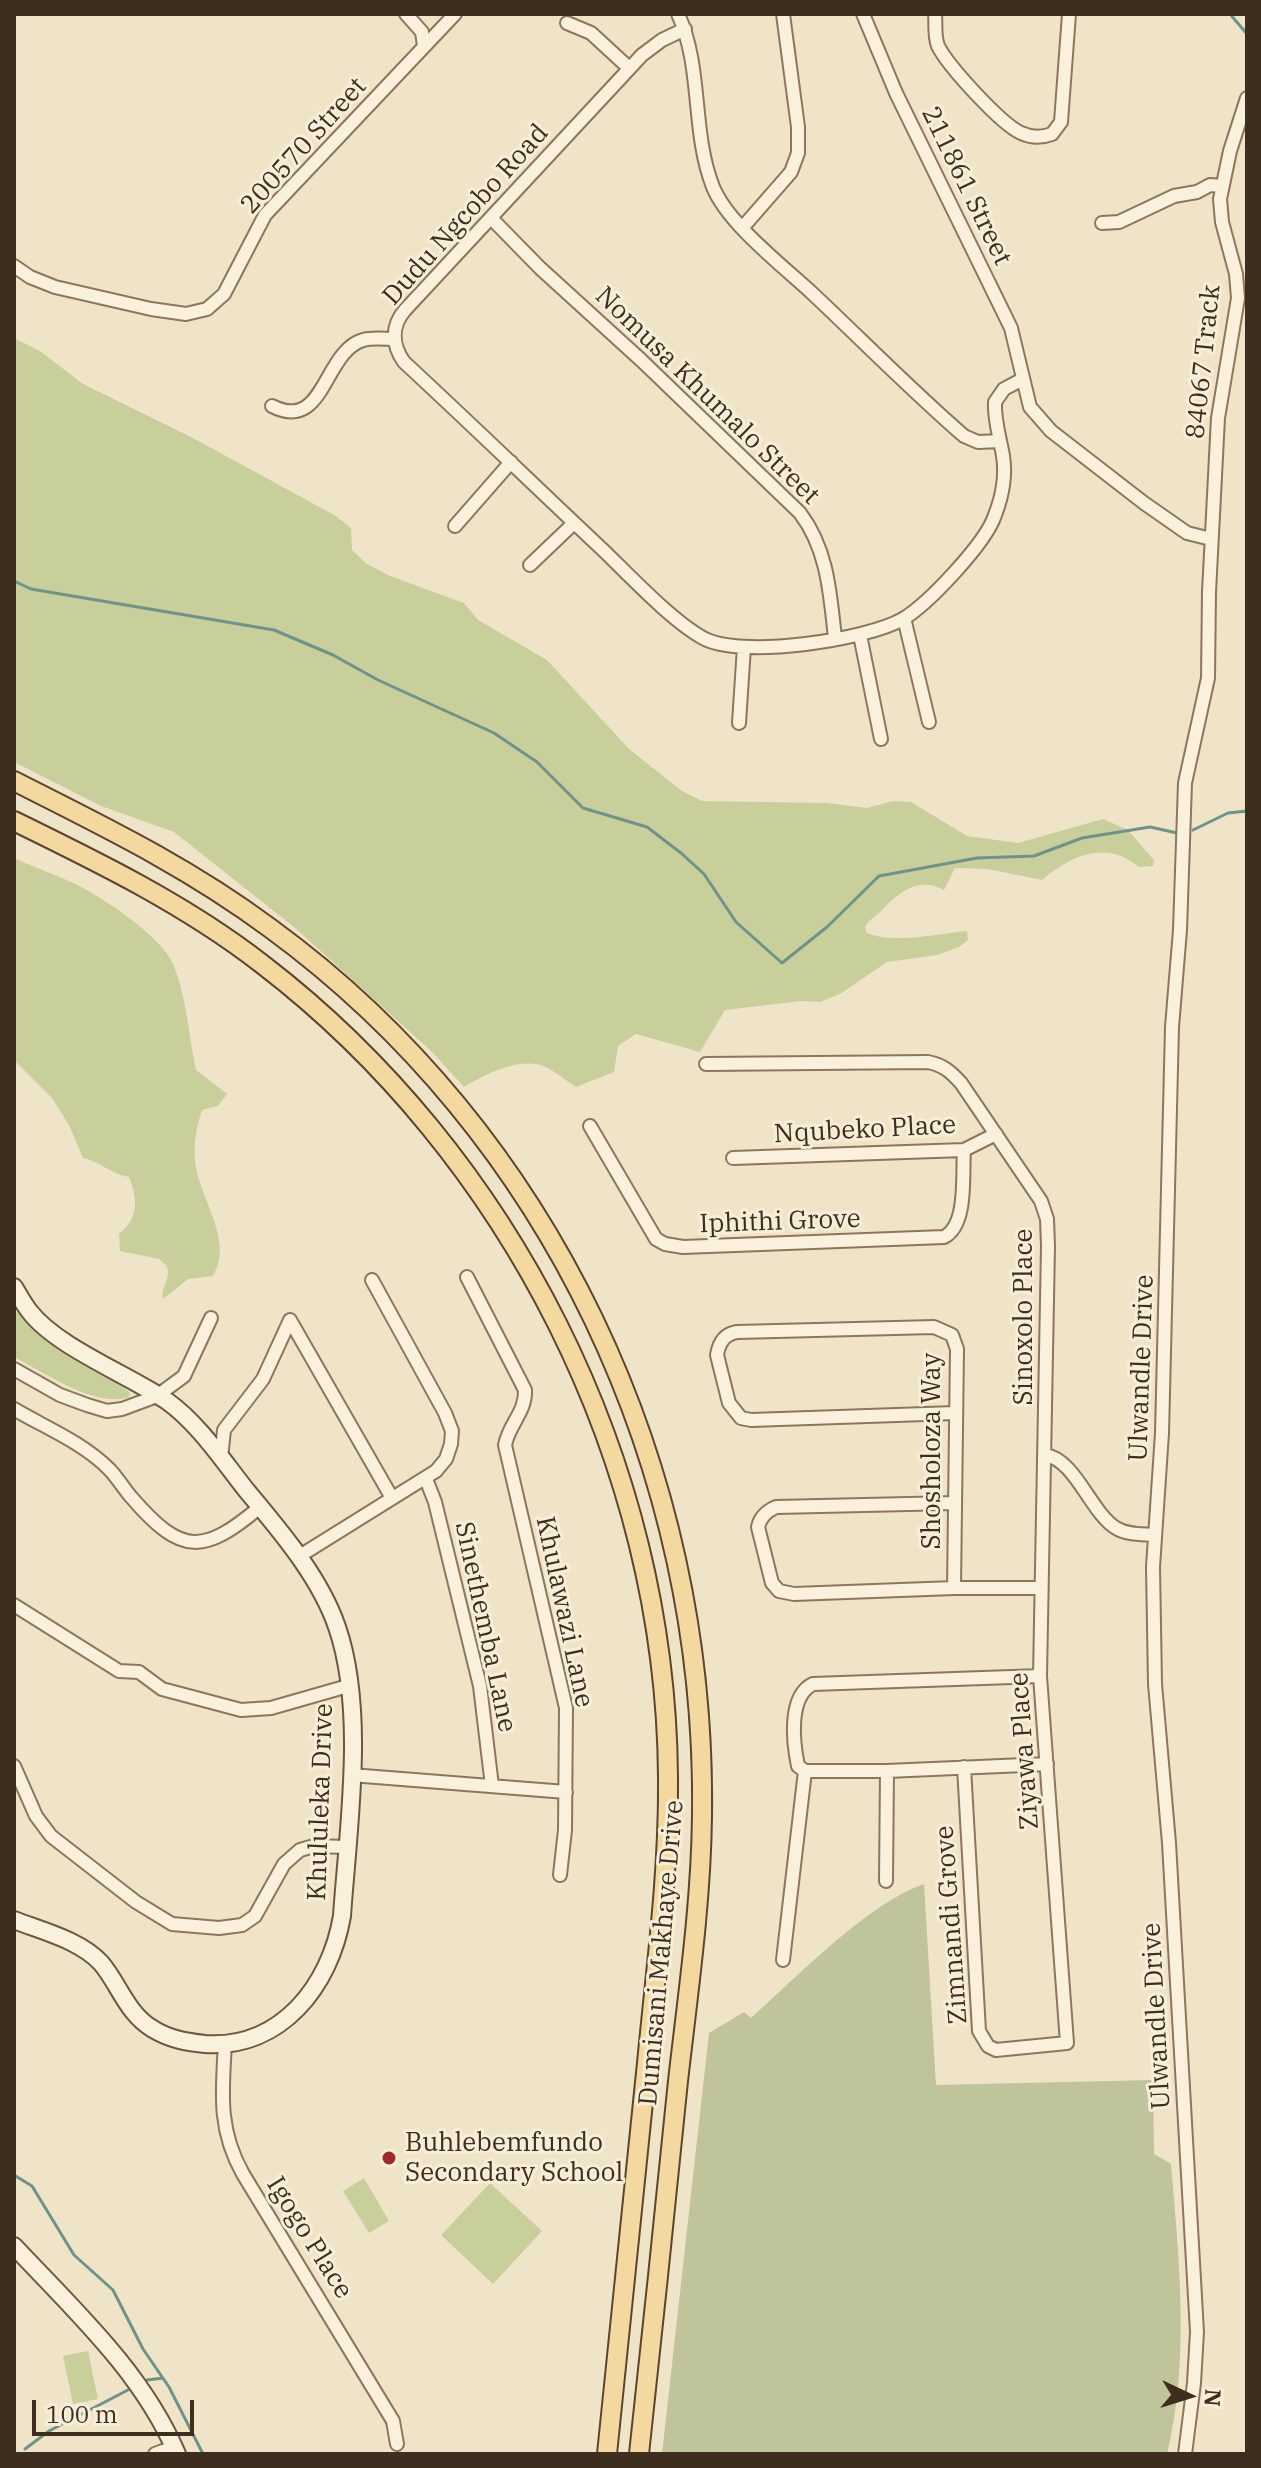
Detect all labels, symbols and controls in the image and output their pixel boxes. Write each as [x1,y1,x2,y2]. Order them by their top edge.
street label: 200570 Street [235,71,373,221]
street label: 211861 Street [914,102,1018,270]
street label: Dudu Ngcobo Road [377,118,555,312]
street label: Nomusa Khumalo Street [588,281,826,511]
street label: 84067 Track [1180,283,1228,441]
street label: Nqubeko Place [773,1110,957,1150]
street label: Iphithi Grove [699,1204,861,1240]
street label: Sinoxolo Place [1008,1229,1040,1405]
street label: Ulwandle Drive [1123,1274,1161,1462]
street label: Shosholoza Way [916,1353,948,1549]
street label: Khulawazi Lane [529,1514,599,1710]
street label: Sinethemba Lane [447,1519,523,1735]
street label: Ziyawa Place [1004,1671,1046,1831]
street label: Khululeka Drive [302,1703,340,1901]
street label: Dumisani Makhaye Drive [633,1799,691,2107]
street label: Zimnandi Grove [929,1825,975,2025]
street label: Ulwandle Drive [1137,1922,1177,2110]
place label: Buhlebemfundo Secondary School [405,2127,623,2188]
marker: Buhlebemfundo Secondary School [380,2149,398,2167]
street label: Igogo Place [259,2171,359,2305]
north arrow [1149,2356,1229,2436]
scale bar [36,2384,198,2434]
text: N [1198,2388,1229,2407]
text: 100 m [46,2398,118,2430]

